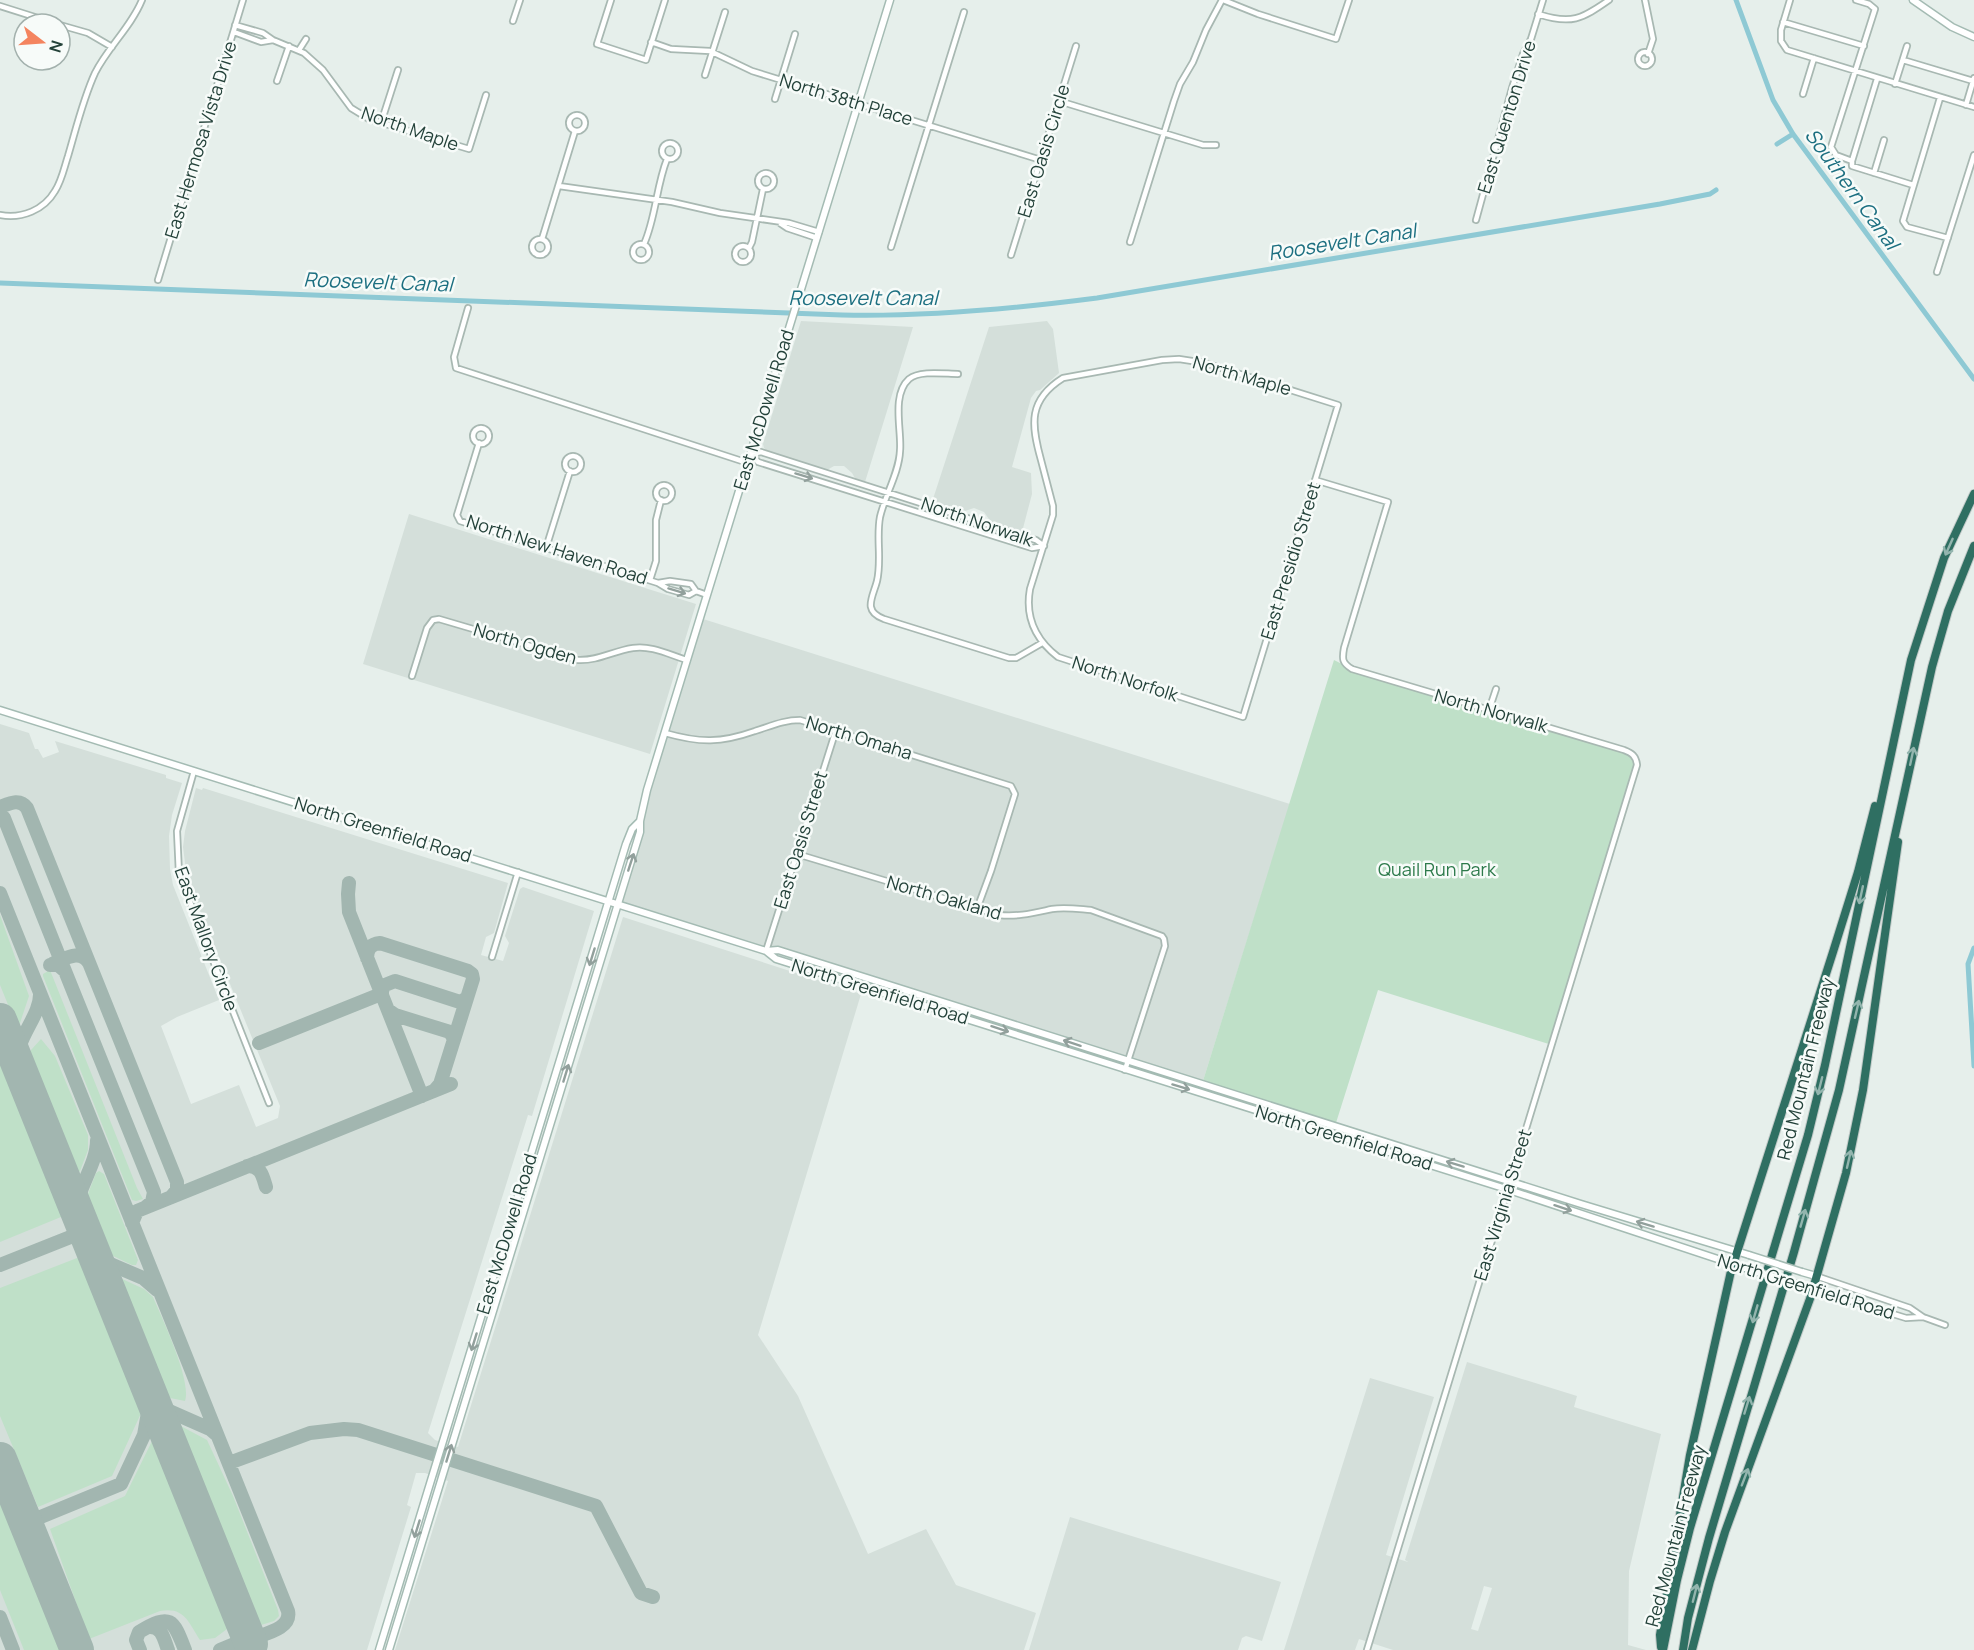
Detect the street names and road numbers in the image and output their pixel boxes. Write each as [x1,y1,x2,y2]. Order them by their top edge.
street label: East Quenton Drive [1471,37,1541,196]
street label: East Hermosa Vista Drive [158,38,242,242]
street label: North 38th Place [777,67,916,131]
street label: East Oasis Circle [1011,81,1075,220]
street label: North Maple [358,100,462,156]
street label: East McDowell Road [727,327,799,493]
street label: North Maple [1190,350,1294,401]
street label: East Presidio Street [1255,479,1325,643]
street label: North Norwalk [918,491,1037,552]
street label: North New Haven Road [464,508,651,590]
street label: North Ogden [471,617,580,669]
street label: North Norfolk [1069,650,1182,707]
street label: North Norwalk [1432,682,1552,738]
street label: North Omaha [803,709,915,765]
street label: East Oasis Street [768,768,832,912]
street label: North Greenfield Road [292,791,475,867]
street label: East Mallory Circle [170,863,244,1014]
street label: North Oakland [884,869,1005,925]
street label: North Greenfield Road [789,953,972,1029]
street label: Red Mountain Freeway [1771,975,1839,1163]
street label: North Greenfield Road [1253,1099,1436,1175]
street label: East Virginia Street [1468,1126,1537,1284]
street label: East McDowell Road [470,1151,542,1317]
street label: North Greenfield Road [1715,1248,1898,1324]
street label: Red Mountain Freeway [1639,1442,1711,1629]

